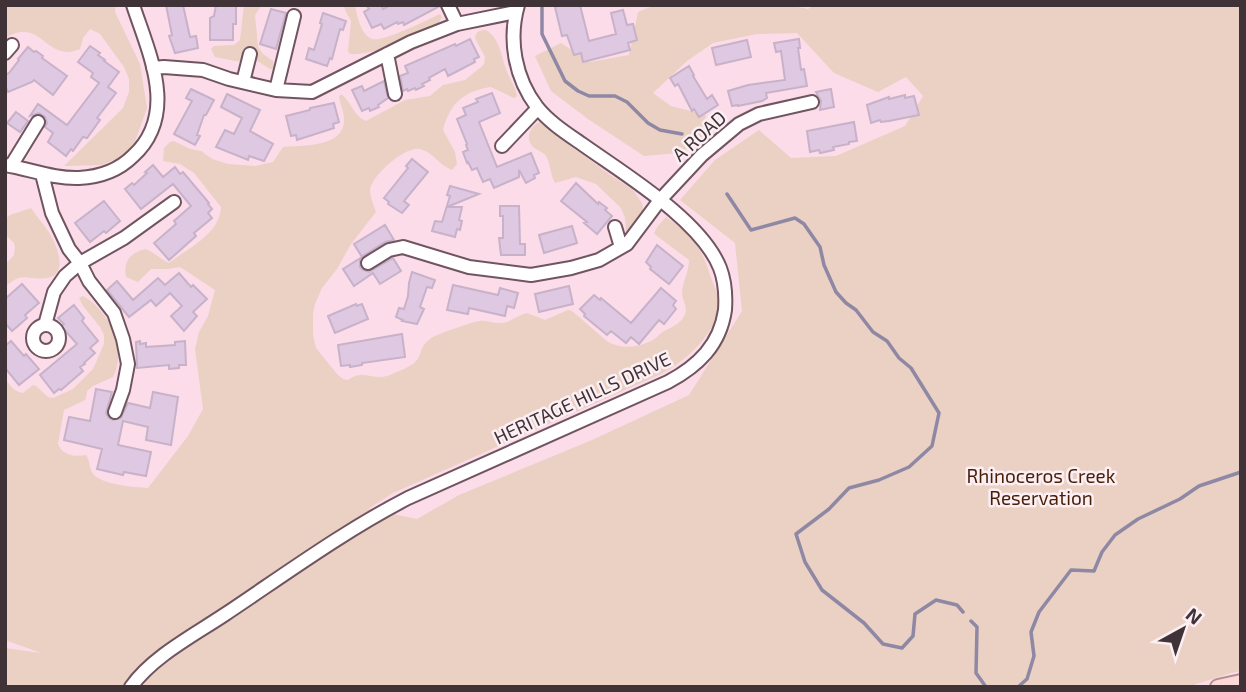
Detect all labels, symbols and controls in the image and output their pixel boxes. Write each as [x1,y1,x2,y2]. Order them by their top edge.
street label: A ROAD [667,106,730,166]
street label: HERITAGE HILLS DRIVE [490,347,674,449]
park label: Rhinoceros Creek Reservation [967,464,1116,509]
north arrow [1148,594,1218,664]
text: N [1182,602,1207,629]

